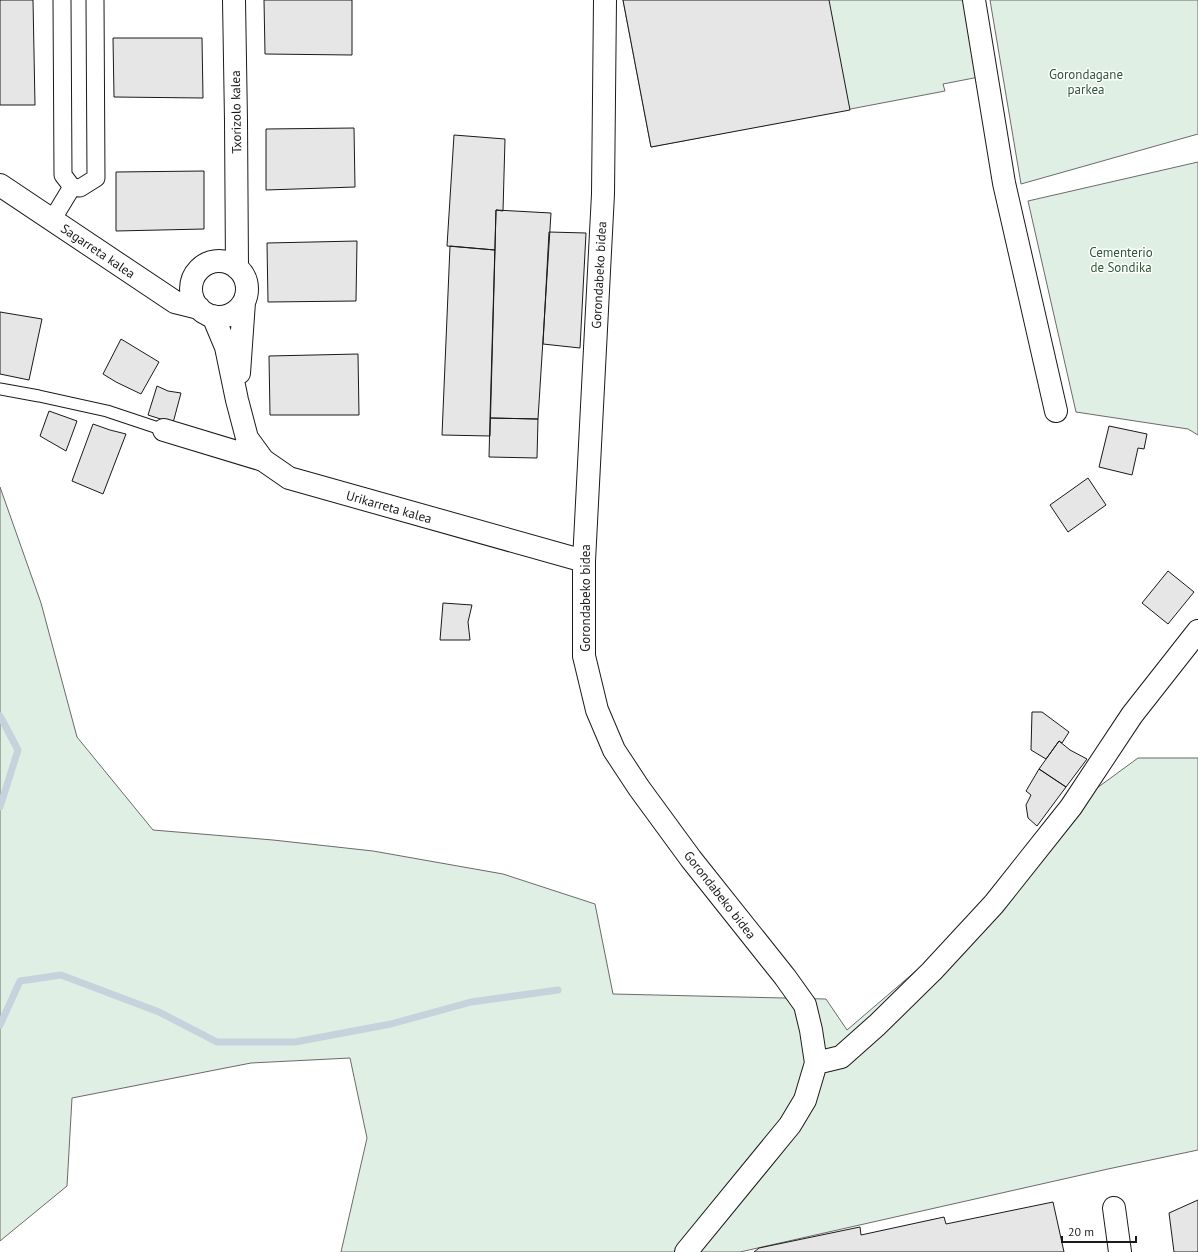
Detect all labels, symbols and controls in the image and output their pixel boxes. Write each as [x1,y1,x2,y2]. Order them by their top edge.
park label: Gorondagane parkea [1049,66,1123,98]
street label: Txorizolo kalea [227,70,245,154]
street label: Sagarreta kalea [58,220,138,282]
street label: Gorondabeko bidea [588,221,610,329]
park label: Cementerio de Sondika [1089,244,1153,276]
street label: Urikarreta kalea [344,487,434,527]
street label: Gorondabeko bidea [577,544,594,652]
street label: Gorondabeko bidea [680,847,760,943]
scale bar [1062,1218,1136,1244]
text: 20 m [1068,1224,1094,1239]

